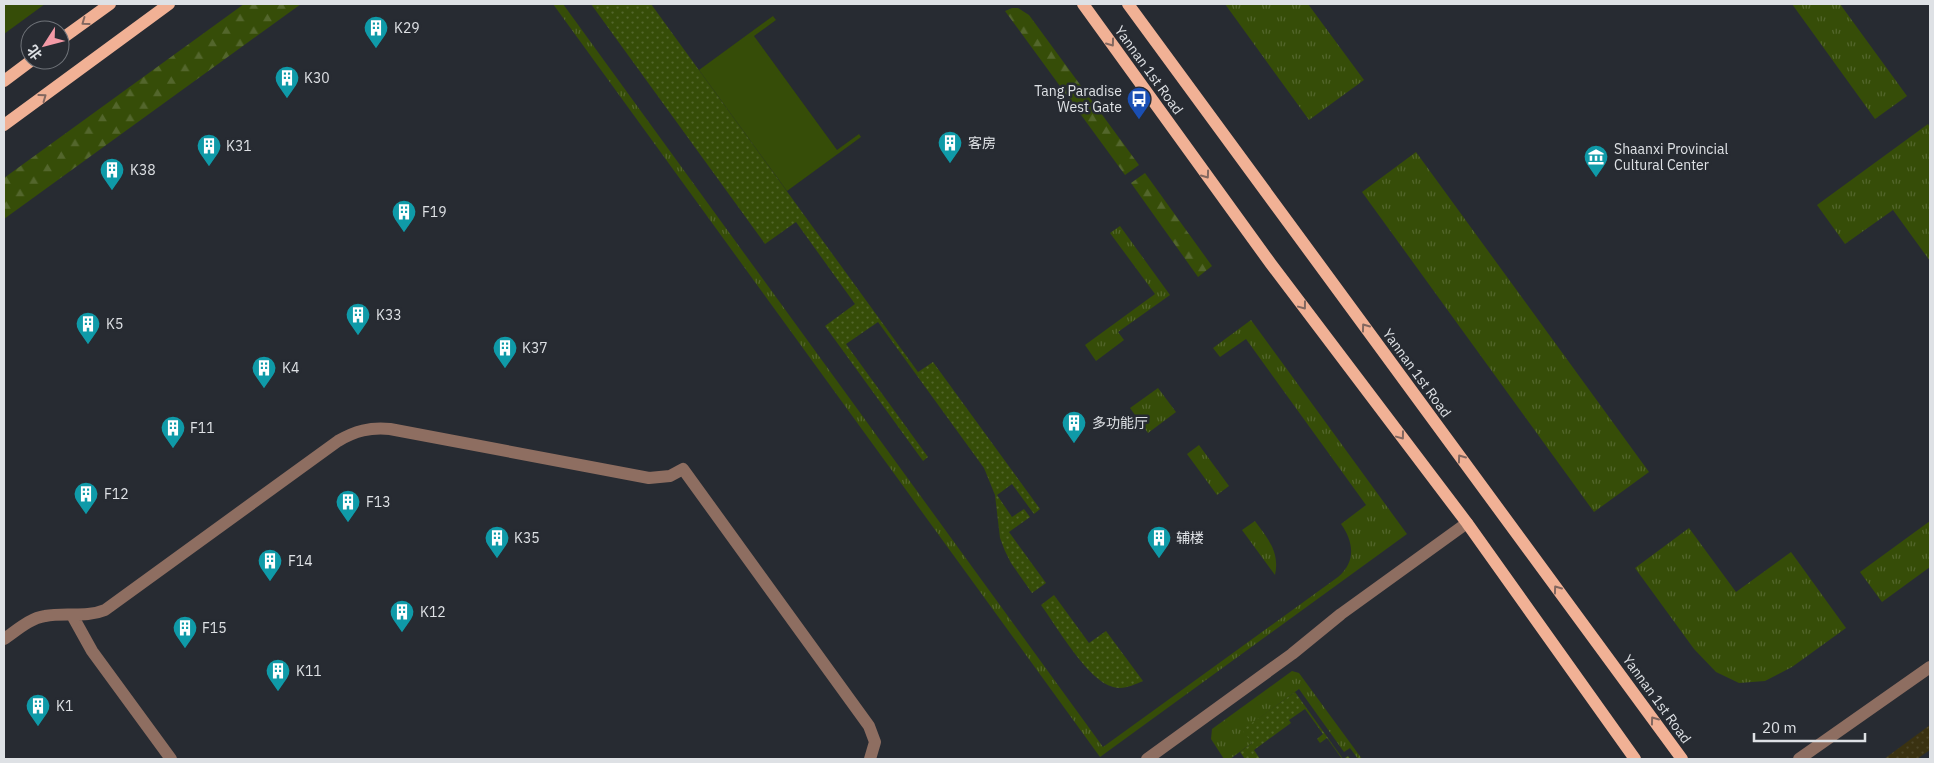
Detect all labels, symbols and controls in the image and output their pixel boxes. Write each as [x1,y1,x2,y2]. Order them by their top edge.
building icon: K29 [363,15,389,49]
one-way arrow [81,16,91,25]
place label: K29 [394,19,420,37]
north arrow [20,20,70,70]
street label: Yannan 1st Road [1111,22,1187,118]
one-way arrow [1105,37,1114,47]
text: 北 [23,42,46,64]
building icon: K30 [274,65,300,99]
place label: K30 [304,69,330,87]
place label: Tang Paradise West Gate [1034,82,1122,116]
bus stop icon: Tang Paradise West Gate [1126,86,1152,120]
one-way arrow [37,94,46,102]
building icon: 客房 [937,130,963,164]
building icon: K31 [196,133,222,167]
place label: 客房 [968,134,996,152]
place label: K31 [226,137,252,155]
place label: Shaanxi Provincial Cultural Center [1614,140,1728,174]
museum icon: Shaanxi Provincial Cultural Center [1583,144,1609,178]
building icon: K38 [99,157,125,191]
place label: K38 [130,161,156,179]
one-way arrow [1201,169,1209,178]
building icon: F19 [391,199,417,233]
place label: F19 [422,203,447,221]
one-way arrow [1297,300,1305,309]
building icon: K33 [345,302,371,336]
place label: K33 [376,306,402,324]
building icon: K5 [75,311,101,345]
place label: K5 [106,315,123,333]
one-way arrow [1362,323,1371,333]
street label: Yannan 1st Road [1379,325,1455,421]
building icon: K37 [492,335,518,369]
place label: K37 [522,339,548,357]
building icon: K4 [251,355,277,389]
place label: K4 [282,359,299,377]
building icon: 多功能厅 [1061,410,1087,444]
place label: 多功能厅 [1092,414,1148,432]
building icon: F11 [160,415,186,449]
place label: F11 [190,419,215,437]
one-way arrow [1395,430,1404,439]
one-way arrow [1458,454,1467,464]
building icon: F12 [73,481,99,515]
place label: F12 [104,485,129,503]
building icon: F13 [335,489,361,523]
place label: F13 [366,493,391,511]
building icon: K35 [484,525,510,559]
building icon: 辅楼 [1146,525,1172,559]
place label: K35 [514,529,540,547]
place label: 辅楼 [1176,529,1204,547]
building icon: F14 [257,548,283,582]
place label: F14 [288,552,313,570]
one-way arrow [1555,586,1563,595]
building icon: K12 [389,599,415,633]
place label: K12 [420,603,446,621]
building icon: F15 [172,615,198,649]
place label: F15 [202,619,227,637]
street label: Yannan 1st Road [1619,651,1695,747]
building icon: K11 [265,658,291,692]
place label: K11 [296,662,322,680]
building icon: K1 [25,693,51,727]
place label: K1 [56,697,73,715]
scale bar [1754,710,1865,742]
one-way arrow [1651,717,1659,726]
text: 20 m [1762,718,1797,737]

